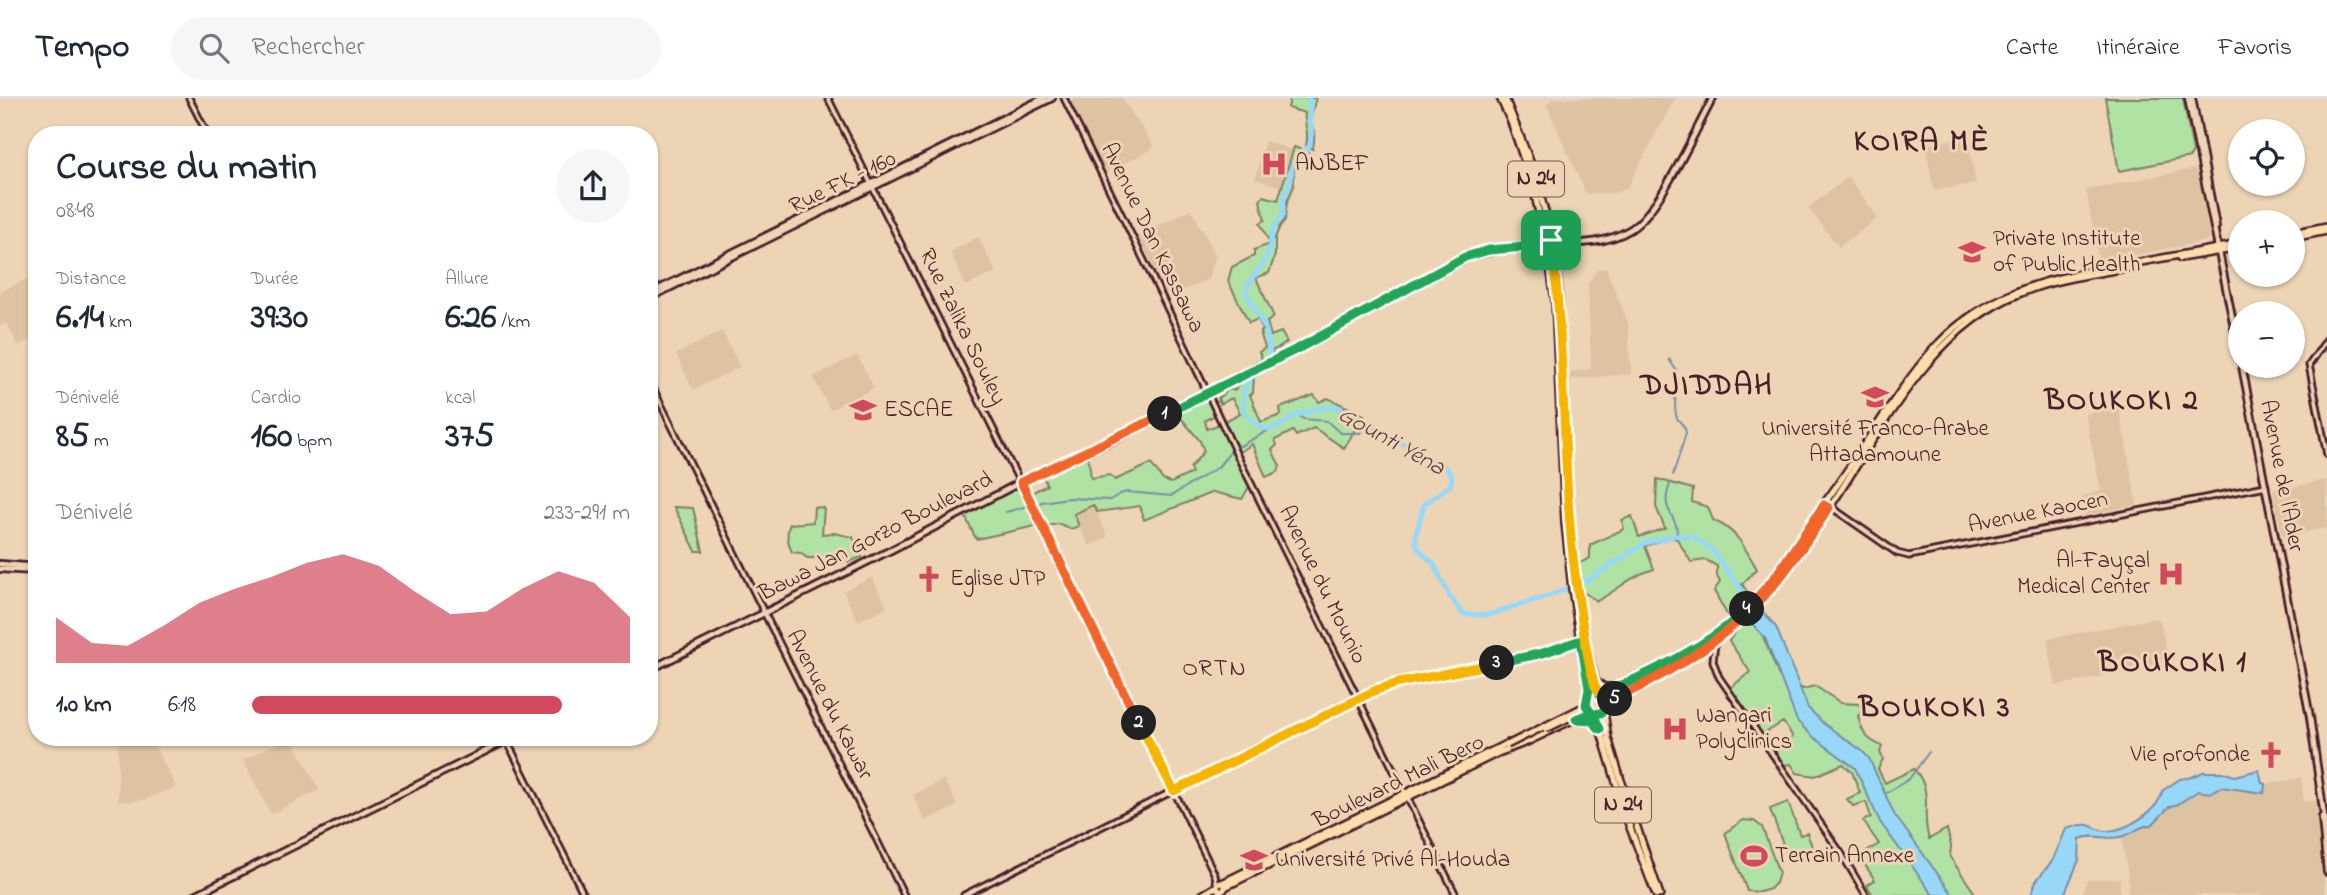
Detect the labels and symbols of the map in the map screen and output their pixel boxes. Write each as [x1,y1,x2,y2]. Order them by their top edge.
district label: KOIRA MÈ [1854,121,1990,165]
street label: Avenue Dan Kassawa [1092,137,1212,339]
street label: Rue FK - 160 [784,143,902,223]
place label: ANBEF [1295,148,1369,181]
hospital icon: ANBEF [1259,149,1289,179]
road number: N 24 [1508,162,1564,196]
pin [1521,210,1581,270]
place label: Private Institute of Public Health [1993,223,2141,282]
school or university icon: Private Institute of Public Health [1957,237,1987,267]
street label: Rue Zalika Souley [908,243,1014,412]
district label: DJIDDAH [1638,365,1774,409]
district label: BOUKOKI 2 [2042,380,2200,424]
school or university icon: Université Franco-Arabe Attadamoune [1860,382,1890,412]
place label: ESCAE [884,394,953,427]
school or university icon: ESCAE [848,395,878,425]
pin: 1 [1148,396,1182,432]
street label: Avenue de l'Ader [2250,397,2312,556]
water label: Gounti Yéna [1331,398,1452,486]
place label: Université Franco-Arabe Attadamoune [1761,413,1989,472]
street label: Bawa Jan Gorzo Boulevard [752,464,999,611]
street label: Avenue Kaocen [1965,483,2111,543]
street label: Avenue du Mounio [1269,500,1375,670]
place label: Al-Fayçal Medical Center [2017,545,2151,604]
hospital icon: Al-Fayçal Medical Center [2156,559,2186,589]
place label: Eglise JTP [950,563,1046,597]
church icon: Eglise JTP [914,564,944,594]
pin: 4 [1730,592,1764,626]
street label: Avenue du Kawar [777,624,881,787]
district label: BOUKOKI 1 [2096,642,2248,686]
pin: 3 [1480,646,1514,680]
district label: ORTN [1182,652,1248,687]
pin: 5 [1598,682,1632,716]
district label: BOUKOKI 3 [1857,687,2011,731]
place label: Wangari Polyclinics [1696,700,1792,761]
pin: 2 [1122,706,1156,740]
hospital icon: Wangari Polyclinics [1660,714,1690,744]
street label: Boulevard Mali Bero [1307,726,1490,838]
place label: Vie profonde [2129,739,2251,772]
church icon: Vie profonde [2256,740,2286,770]
road number: N 24 [1595,788,1651,822]
place label: Terrain Annexe [1775,840,1915,873]
sports icon: Terrain Annexe [1739,841,1769,871]
place label: Université Privé Al-Houda [1275,844,1510,877]
school or university icon: Université Privé Al-Houda [1239,845,1269,875]

